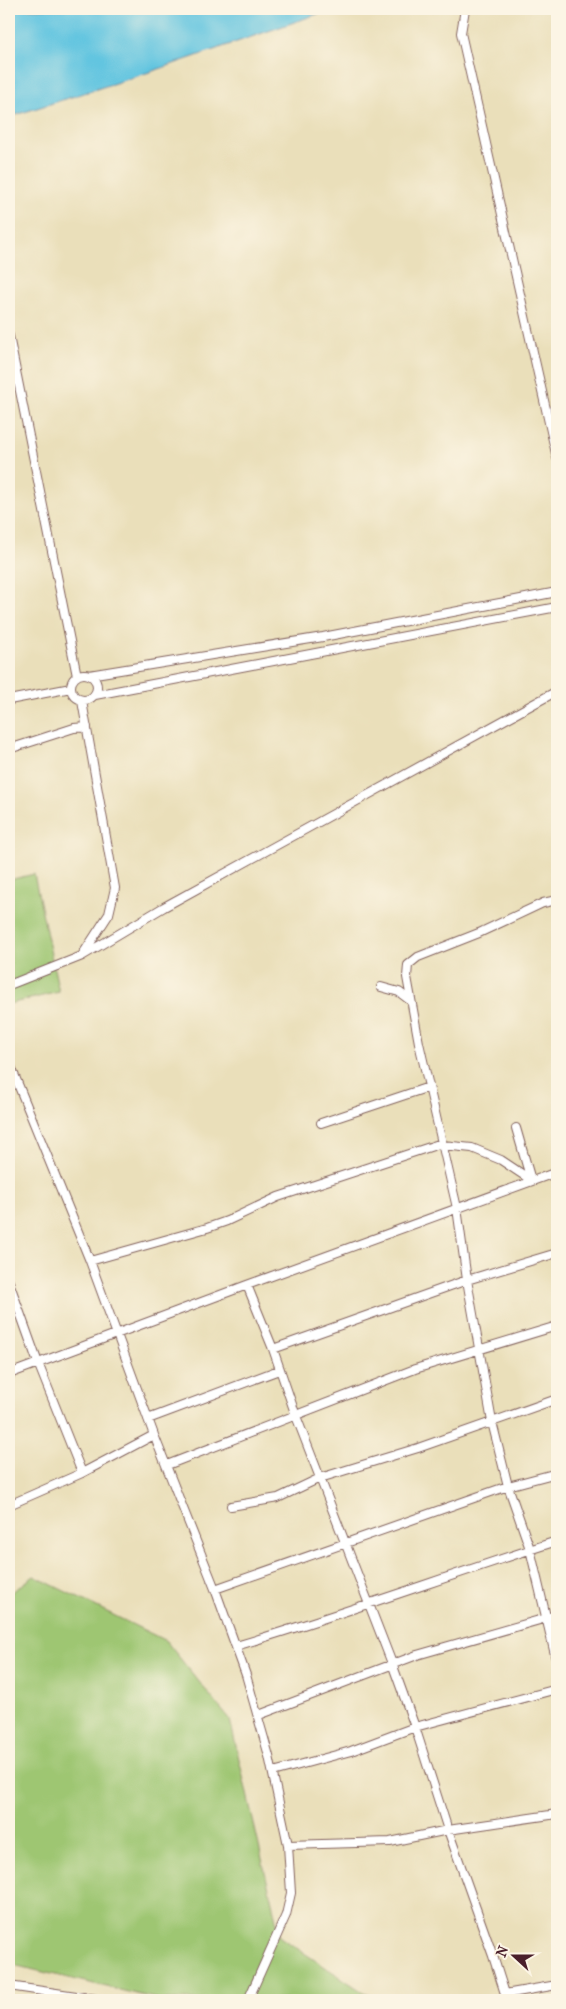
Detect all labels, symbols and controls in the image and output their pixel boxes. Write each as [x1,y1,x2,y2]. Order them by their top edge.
north arrow [488,1932,538,1982]
text: N [492,1943,512,1960]

